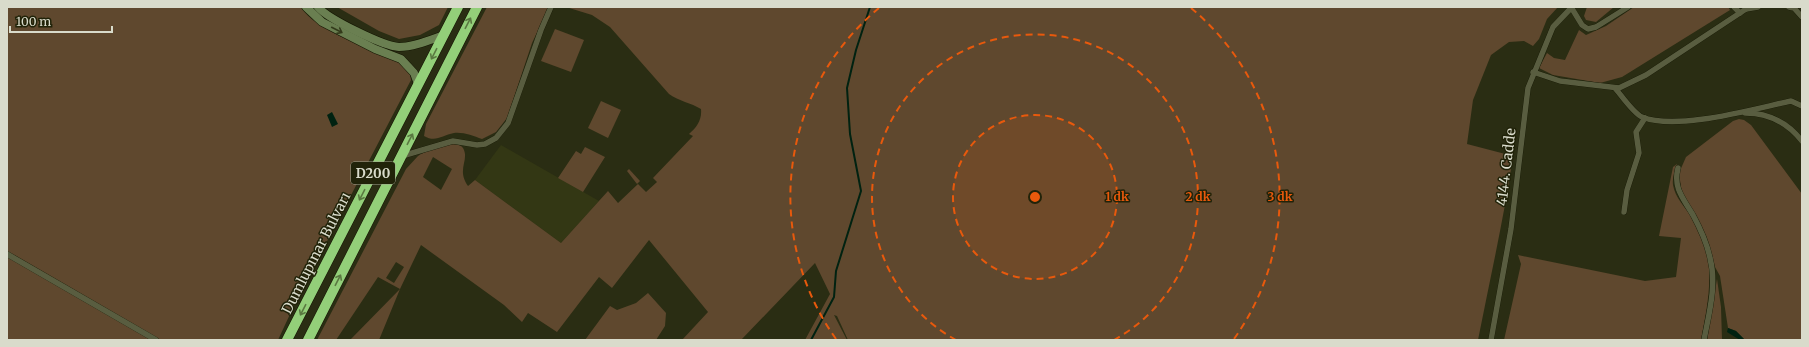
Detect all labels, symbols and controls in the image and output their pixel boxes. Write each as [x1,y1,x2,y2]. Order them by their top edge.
scale bar [10,8,112,34]
text: 100 m [16,14,51,29]
one-way arrow [465,18,473,30]
one-way arrow [331,26,343,34]
one-way arrow [430,48,437,60]
street label: 4144. Cadde [1492,127,1520,207]
one-way arrow [406,133,414,145]
road number: D200 [351,162,395,184]
one-way arrow [358,188,365,200]
street label: Dumlupınar Bulvarı [278,189,355,317]
text: 1 dk [1105,189,1129,204]
text: 2 dk [1185,189,1211,204]
text: 3 dk [1268,189,1293,204]
centre of rings [1028,190,1042,204]
one-way arrow [335,274,342,286]
one-way arrow [298,304,306,316]

